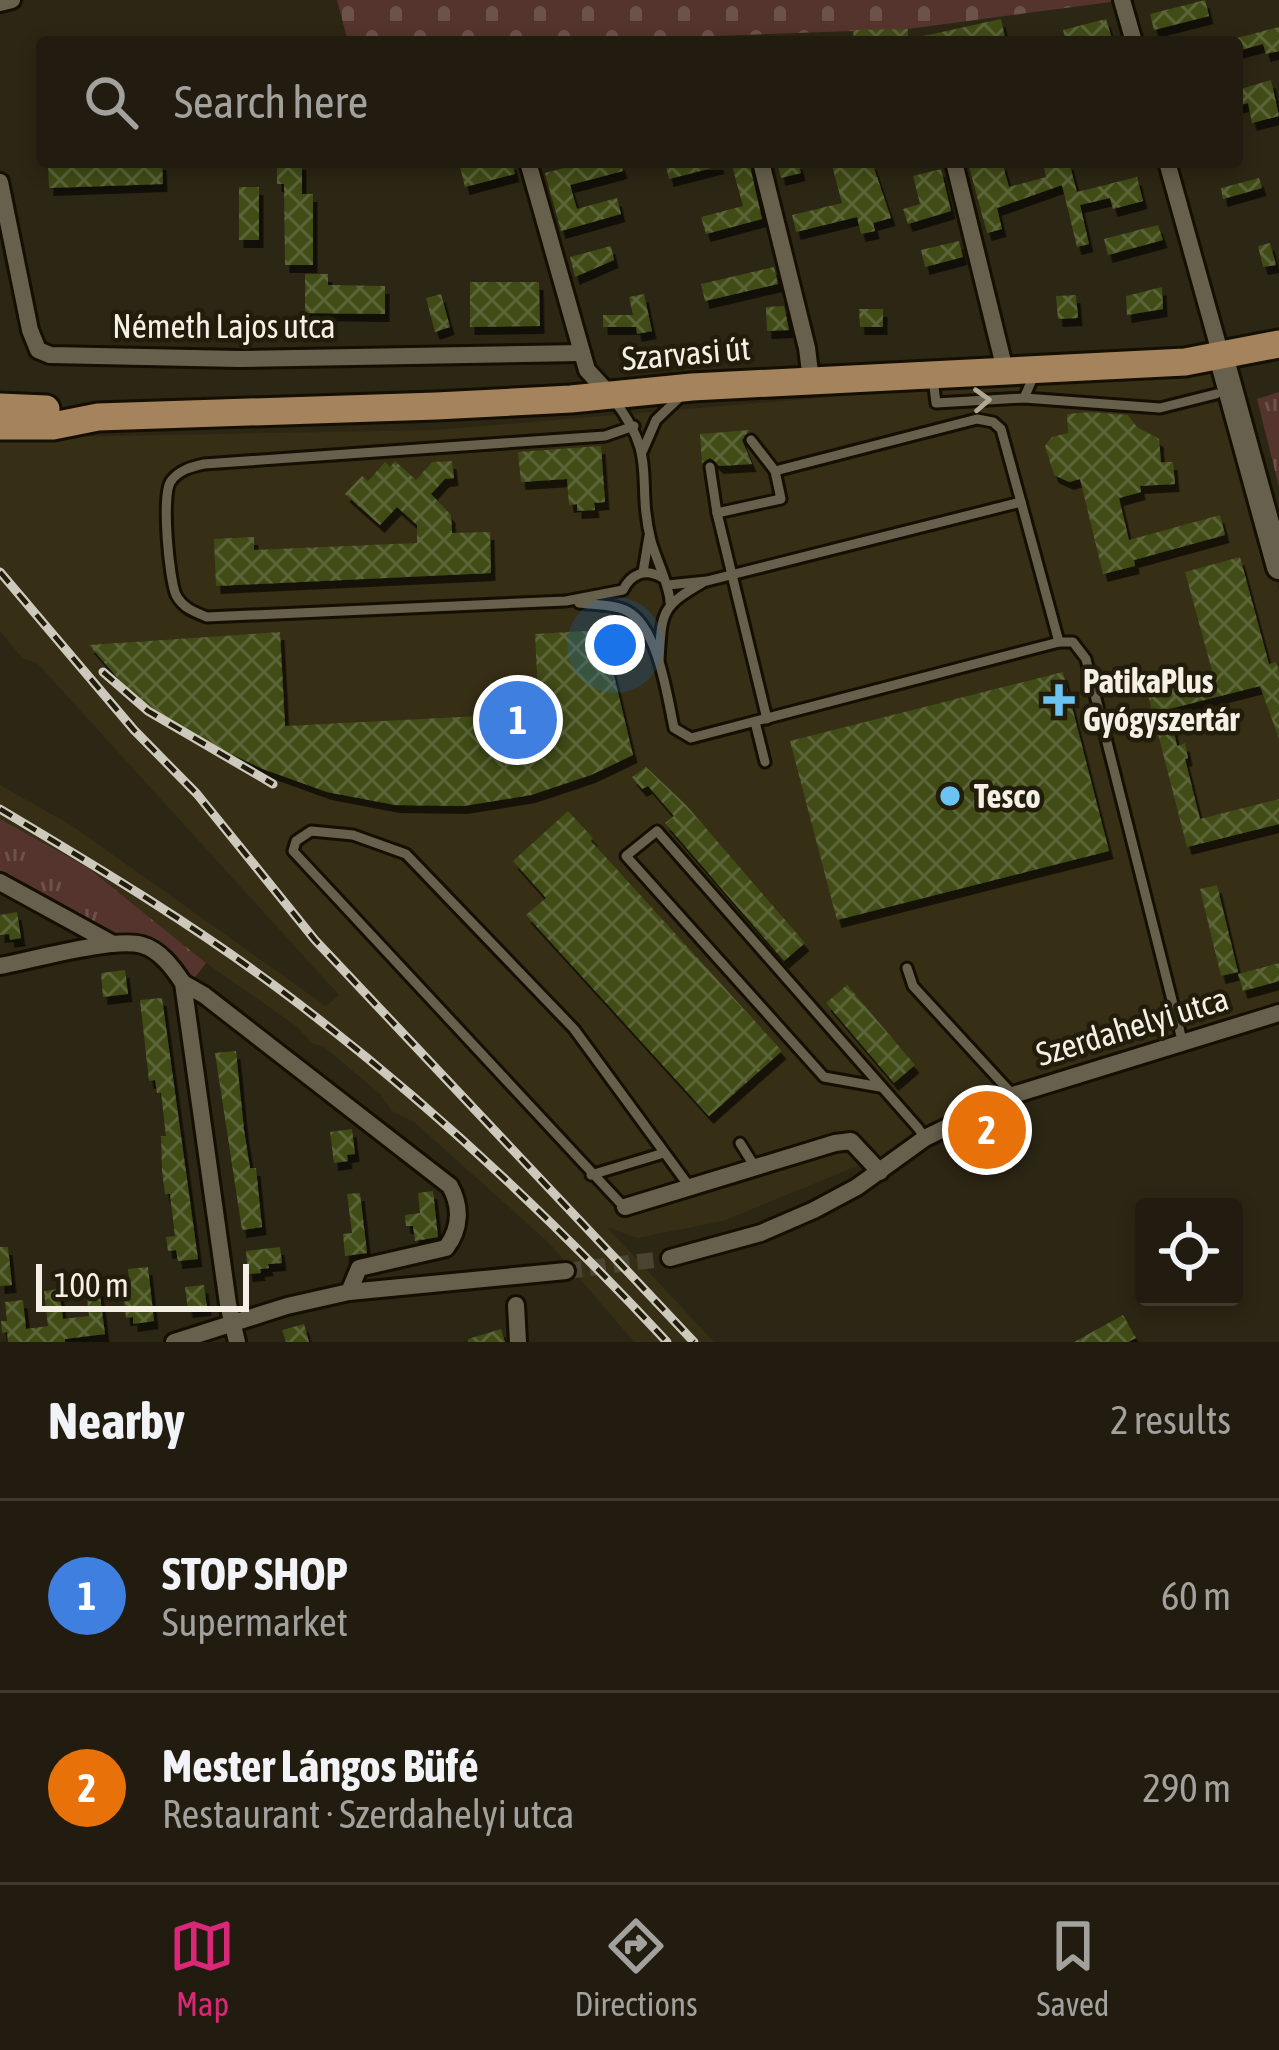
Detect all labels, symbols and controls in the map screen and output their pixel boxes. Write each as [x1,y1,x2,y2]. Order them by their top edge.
search box [36,36,1243,168]
icon: search [78,69,144,135]
text: Search here [174,76,368,128]
street label: Németh Lajos utca [112,307,336,345]
street label: Szarvasi út [620,328,752,378]
one-way arrow [973,387,992,413]
your location [585,615,645,675]
place label: PatikaPlus Gyógyszertár [1083,662,1240,738]
pin: 1 [479,675,557,765]
marker: PatikaPlus Gyógyszertár [1046,687,1072,713]
place label: Tesco [974,777,1041,815]
marker: Tesco [937,783,963,809]
street label: Szerdahelyi utca [1031,979,1233,1073]
pin: 2 [948,1085,1026,1175]
map controls [1135,1198,1243,1306]
button: locate [1135,1198,1243,1306]
scale bar [36,1258,249,1311]
text: 100 m [54,1266,129,1304]
text: Nearby [48,1391,185,1450]
text: 2 results [1110,1398,1231,1442]
text: STOP SHOP [162,1548,348,1600]
text: 1 [78,1574,96,1618]
text: 60 m [1161,1574,1231,1618]
text: Supermarket [162,1600,348,1644]
text: Mester Lángos Büfé [162,1740,479,1792]
text: 2 [78,1766,96,1810]
text: 290 m [1143,1766,1231,1810]
text: Restaurant · Szerdahelyi utca [162,1792,574,1836]
tab: Map [169,1913,235,2023]
tab: Directions [574,1913,698,2023]
tab: Saved [1037,1913,1109,2023]

